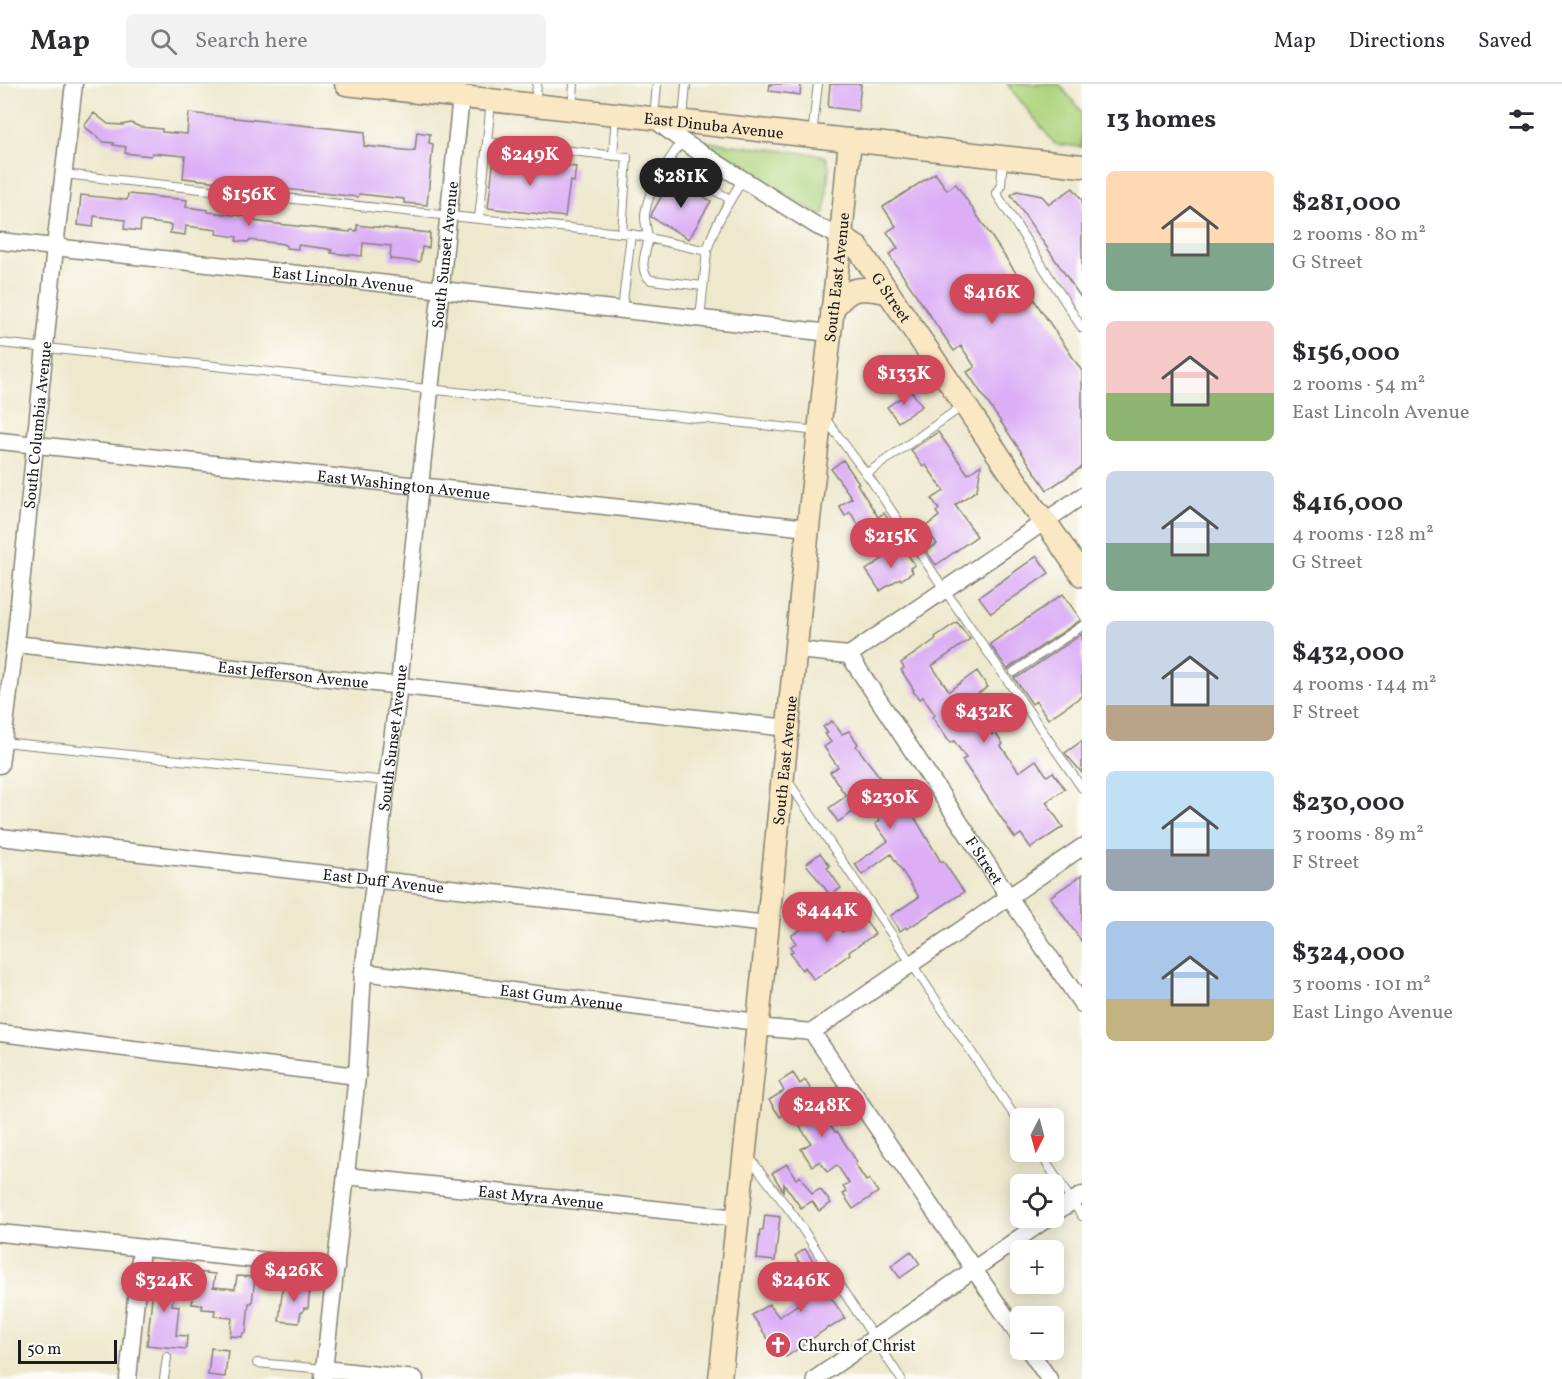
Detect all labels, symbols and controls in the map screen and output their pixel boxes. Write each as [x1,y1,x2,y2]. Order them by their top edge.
search box [126,14,546,68]
text: Map [30,22,90,61]
icon: search [147,25,180,58]
text: Search here [195,26,308,57]
text: Map [1274,27,1316,56]
text: Directions [1349,27,1445,56]
text: Saved [1478,27,1532,56]
text: 13 homes [1106,102,1216,138]
icon: filters [1505,104,1538,137]
street label: East Dinuba Avenue [642,108,785,146]
pin: $249K [488,136,572,187]
text: $249K [501,141,559,169]
pin: $281K [639,158,723,209]
text: $281K [654,163,708,191]
pin: $156K [207,176,291,227]
street label: South Sunset Avenue [428,180,465,330]
text: $156K [222,181,276,209]
text: $281,000 [1292,185,1401,221]
icon: home [1154,195,1226,267]
street label: South East Avenue [820,211,856,343]
text: 2 rooms · 80 m² [1292,221,1426,249]
text: G Street [1292,249,1363,277]
street label: East Lincoln Avenue [271,262,415,300]
street label: G Street [865,269,915,329]
pin: $416K [950,274,1034,325]
text: $416K [964,279,1020,307]
text: $156,000 [1292,335,1400,371]
street label: South Columbia Avenue [20,340,58,510]
icon: home [1154,345,1226,417]
pin: $133K [862,355,946,406]
text: $133K [877,360,931,388]
text: 2 rooms · 54 m² [1292,371,1425,399]
text: East Lincoln Avenue [1292,399,1469,427]
street label: East Washington Avenue [316,466,491,507]
text: $416,000 [1292,485,1403,521]
icon: home [1154,495,1226,567]
pin: $215K [849,518,933,569]
text: 4 rooms · 128 m² [1292,521,1434,549]
text: $215K [864,523,918,551]
text: G Street [1292,549,1363,577]
text: $432,000 [1292,635,1404,671]
icon: home [1154,645,1226,717]
street label: East Jefferson Avenue [217,657,370,695]
street label: South Sunset Avenue [374,664,414,813]
text: 4 rooms · 144 m² [1292,671,1437,699]
pin: $432K [942,693,1026,744]
street label: South East Avenue [769,695,804,827]
text: $432K [955,698,1013,726]
text: F Street [1292,699,1360,727]
pin: $230K [848,779,932,830]
text: $230K [861,784,919,812]
text: $230,000 [1292,785,1405,821]
icon: home [1154,795,1226,867]
text: 3 rooms · 89 m² [1292,821,1424,849]
street label: F Street [959,833,1007,890]
text: F Street [1292,849,1360,877]
street label: East Duff Avenue [322,865,445,900]
pin: $444K [785,892,869,943]
text: $444K [796,897,858,925]
text: $324,000 [1292,935,1405,971]
icon: home [1154,945,1226,1017]
text: 3 rooms · 101 m² [1292,971,1431,999]
street label: East Gum Avenue [498,980,624,1018]
text: East Lingo Avenue [1292,999,1453,1027]
pin: $248K [780,1087,864,1138]
text: $248K [793,1092,851,1120]
north arrow [1010,1108,1064,1162]
map controls [1010,1108,1064,1360]
button: locate [1010,1174,1064,1228]
street label: East Myra Avenue [477,1181,605,1217]
button: + [1010,1240,1064,1294]
pin: $426K [252,1252,336,1303]
text: $426K [264,1257,324,1285]
pin: $324K [122,1262,206,1313]
pin: $246K [759,1262,843,1313]
text: $324K [135,1267,193,1295]
text: $246K [772,1267,830,1295]
button: − [1010,1306,1064,1360]
church icon: Church of Christ [763,1330,793,1360]
place label: Church of Christ [798,1336,916,1358]
scale bar [18,1337,117,1364]
text: 50 m [27,1339,61,1361]

